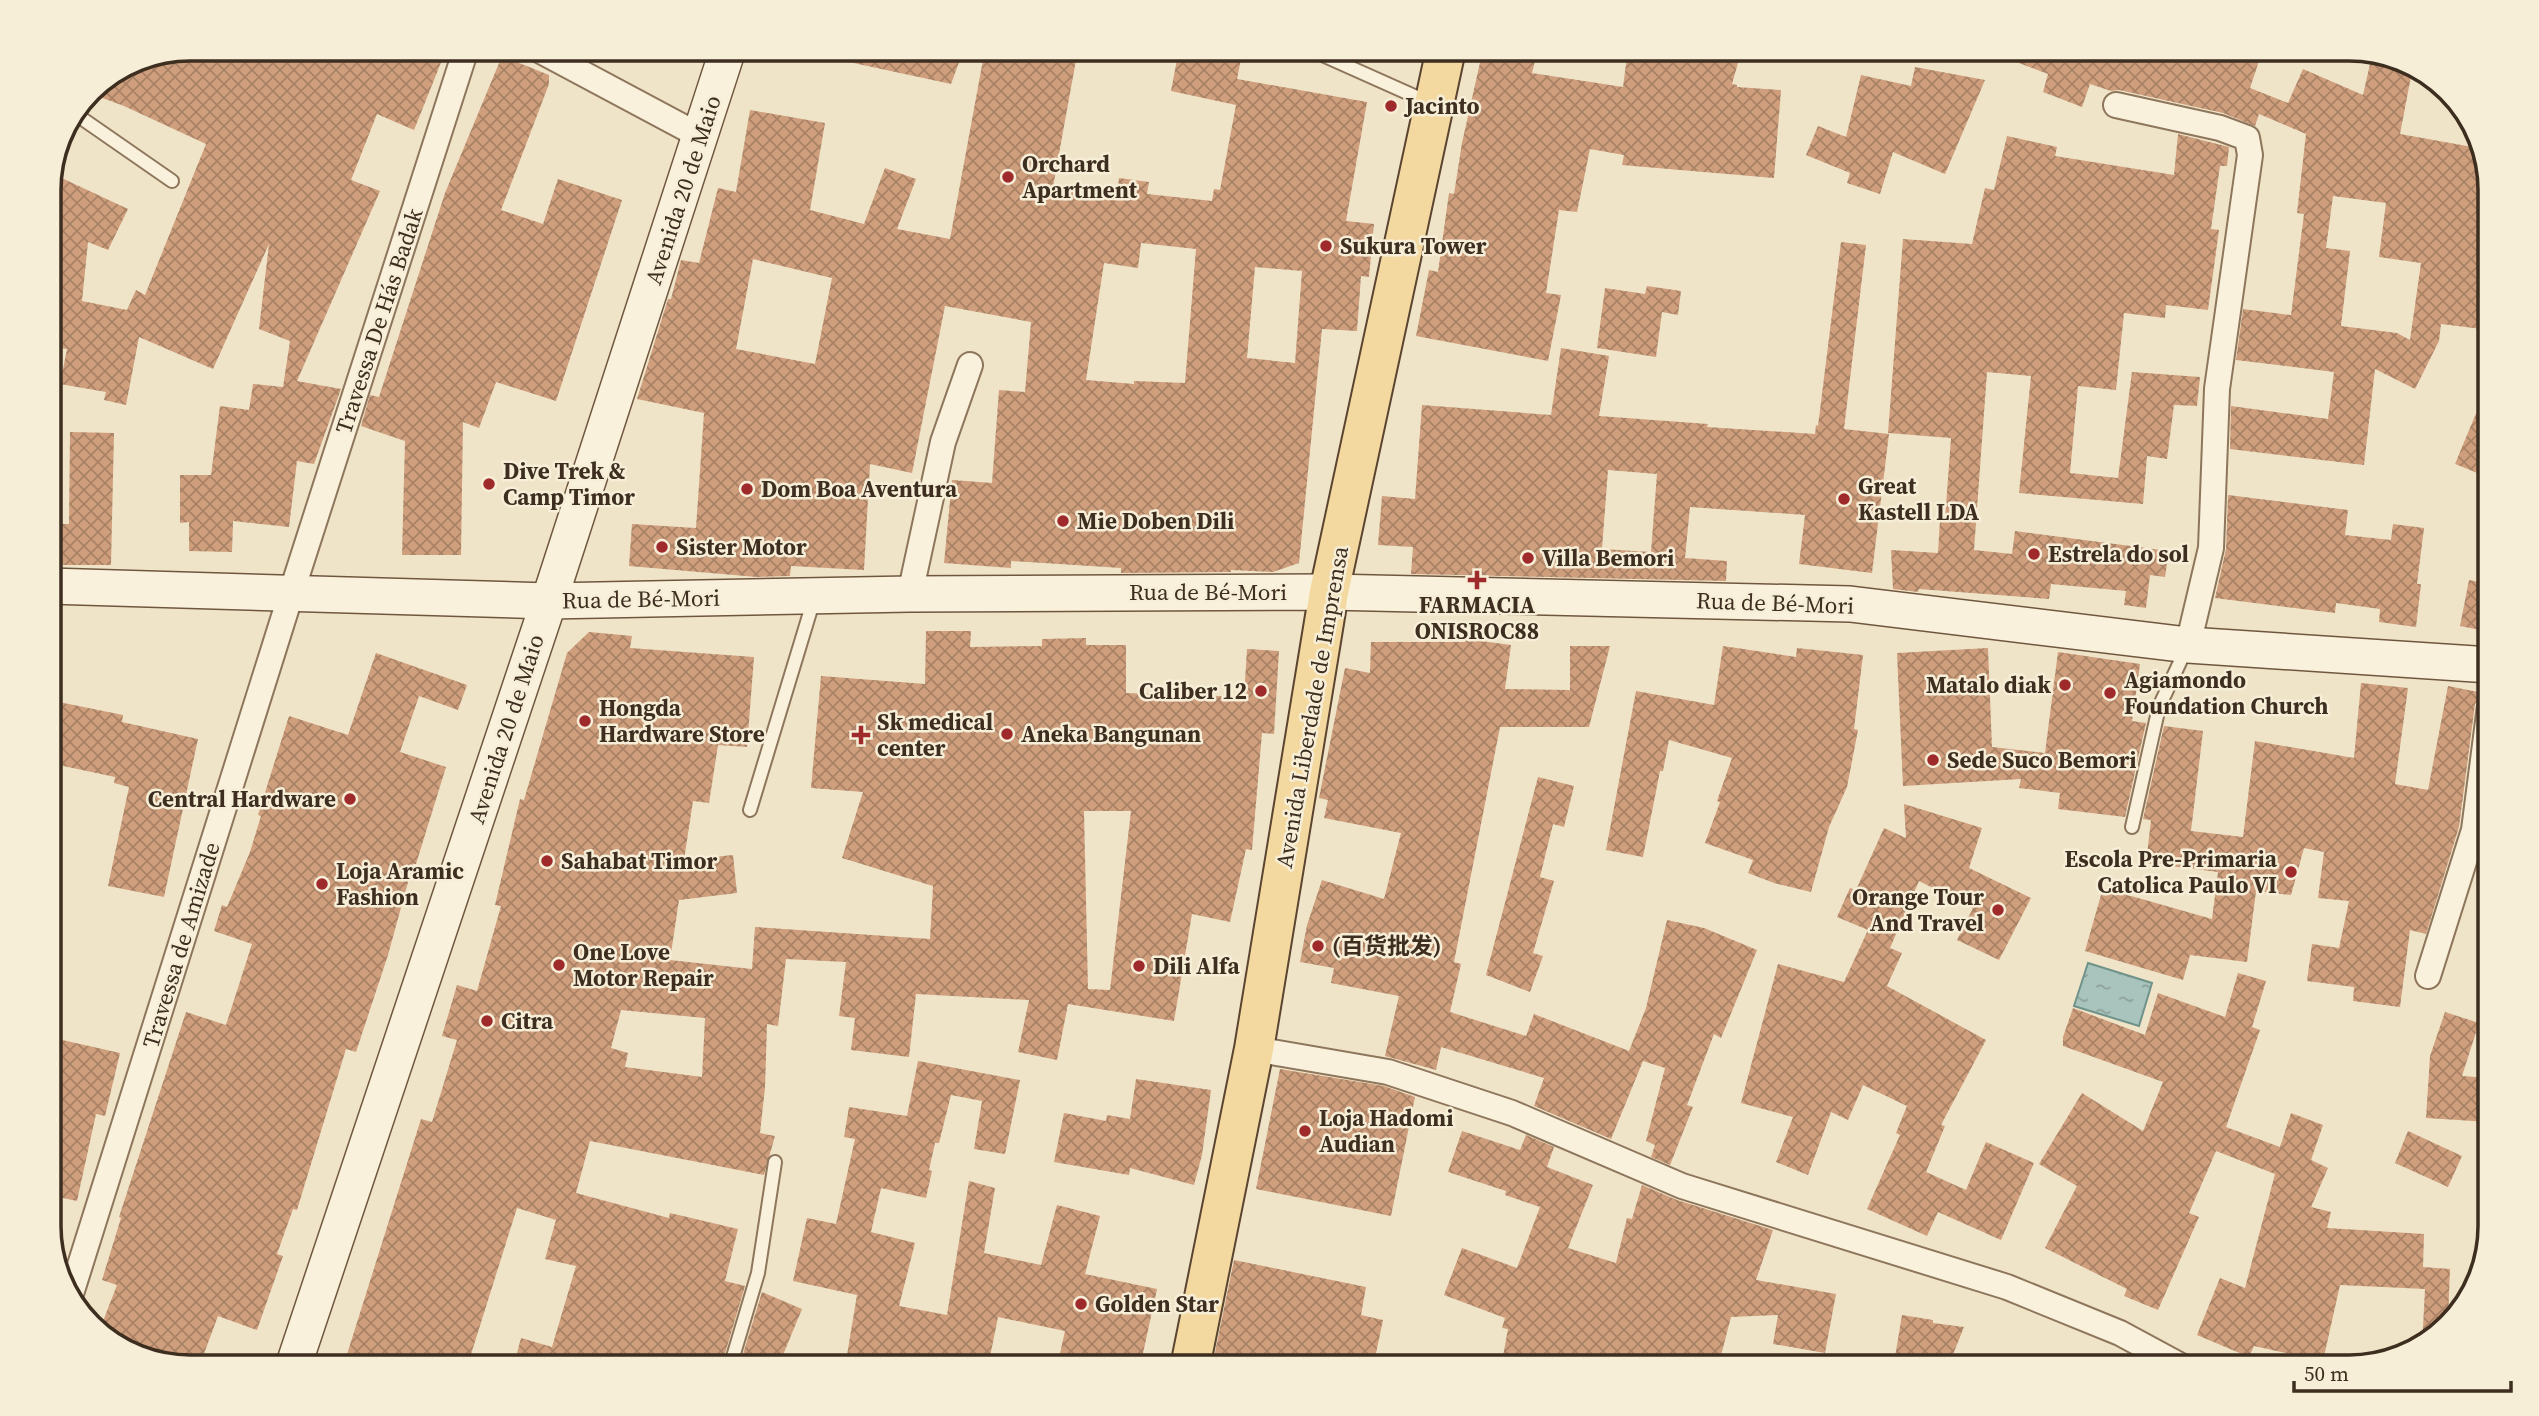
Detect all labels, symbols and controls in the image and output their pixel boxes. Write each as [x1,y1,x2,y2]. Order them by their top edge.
place label: Jacinto [1403,90,1480,122]
street label: Avenida 20 de Maio [637,91,729,289]
marker: Jacinto [1383,98,1399,114]
place label: Orchard Apartment [1022,148,1138,206]
marker: Orchard Apartment [1000,169,1016,185]
street label: Travessa De Hás Badak [327,204,431,438]
place label: Sukura Tower [1340,230,1487,262]
marker: Sukura Tower [1318,238,1334,254]
place label: Dive Trek & Camp Timor [503,455,635,513]
place label: Great Kastell LDA [1858,470,1980,528]
place label: Dom Boa Aventura [761,473,958,505]
marker: Dive Trek & Camp Timor [481,476,497,492]
marker: Dom Boa Aventura [739,481,755,497]
marker: Great Kastell LDA [1836,491,1852,507]
place label: Mie Doben Dili [1077,505,1234,537]
marker: Mie Doben Dili [1055,513,1071,529]
place label: Sister Motor [676,531,807,563]
place label: Estrela do sol [2048,538,2189,570]
marker: Sister Motor [654,539,670,555]
place label: Villa Bemori [1542,542,1674,574]
street label: Avenida Liberdade de Imprensa [1268,543,1356,871]
marker: Estrela do sol [2026,546,2042,562]
marker: Villa Bemori [1520,550,1536,566]
marker: FARMACIA ONISROC88 [1469,572,1485,588]
street label: Rua de Bé-Mori [1129,576,1287,608]
street label: Rua de Bé-Mori [562,582,721,616]
street label: Rua de Bé-Mori [1695,584,1855,622]
place label: FARMACIA ONISROC88 [1415,589,1539,647]
street label: Avenida 20 de Maio [460,630,552,828]
place label: Agiamondo Foundation Church [2124,664,2328,722]
place label: Matalo diak [1926,669,2051,701]
place label: Caliber 12 [1139,675,1247,707]
marker: Matalo diak [2057,677,2073,693]
marker: Caliber 12 [1253,683,1269,699]
marker: Agiamondo Foundation Church [2102,685,2118,701]
place label: Hongda Hardware Store [599,692,765,750]
place label: Sk medical center [877,706,993,764]
marker: Hongda Hardware Store [577,713,593,729]
place label: Aneka Bangunan [1021,718,1201,750]
marker: Sk medical center [851,725,871,745]
marker: Aneka Bangunan [999,726,1015,742]
place label: Sede Suco Bemori [1947,744,2137,776]
marker: Sede Suco Bemori [1925,752,1941,768]
place label: Central Hardware [148,783,336,815]
marker: Central Hardware [342,791,358,807]
street label: Travessa de Amizade [134,838,228,1052]
place label: Escola Pre-Primaria Catolica Paulo VI [2065,843,2278,901]
place label: Sahabat Timor [561,845,717,877]
marker: Sahabat Timor [539,853,555,869]
place label: Loja Aramic Fashion [336,855,464,913]
marker: Escola Pre-Primaria Catolica Paulo VI [2283,864,2299,880]
marker: Loja Aramic Fashion [314,876,330,892]
place label: Orange Tour And Travel [1852,881,1984,939]
marker: Orange Tour And Travel [1990,902,2006,918]
place label: (百货批发) [1332,930,1441,962]
place label: One Love Motor Repair [573,936,714,994]
marker: (百货批发) [1310,938,1326,954]
place label: Dili Alfa [1153,950,1240,982]
marker: One Love Motor Repair [551,957,567,973]
marker: Dili Alfa [1131,958,1147,974]
place label: Citra [501,1005,554,1037]
marker: Citra [479,1013,495,1029]
place label: Loja Hadomi Audian [1319,1102,1454,1160]
marker: Loja Hadomi Audian [1297,1123,1313,1139]
place label: Golden Star [1095,1288,1219,1320]
marker: Golden Star [1073,1296,1089,1312]
scale bar [2294,1350,2511,1394]
text: 50 m [2304,1359,2349,1388]

